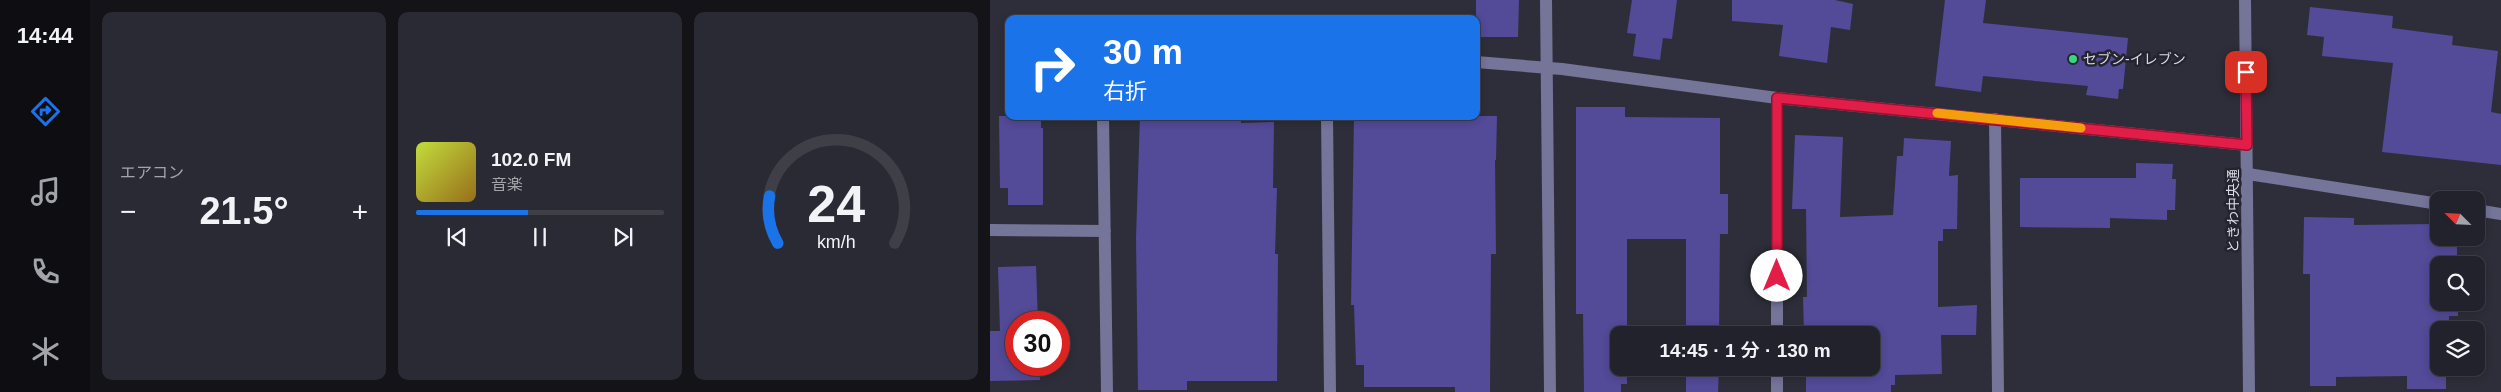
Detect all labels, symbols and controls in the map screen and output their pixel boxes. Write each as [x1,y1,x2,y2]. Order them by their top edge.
text: 14:44 [17,23,73,48]
text: 30 m [1103,32,1183,71]
icon: right [1020,35,1085,100]
place label: セブン-イレブン [2083,51,2186,67]
pin [2225,51,2267,93]
marker: セブン-イレブン [2067,53,2079,65]
icon: arrive [2232,58,2260,86]
text: 右折 [1103,79,1147,104]
icon: directions [28,94,63,129]
text: 102.0 FM [491,149,571,170]
text: エアコン [120,164,184,181]
street label: ときわ中央通 [2225,169,2241,253]
icon: music [28,174,63,209]
text: 24 [807,175,865,233]
text: 音楽 [491,176,523,193]
text: 21.5° [199,190,289,232]
north arrow [2430,191,2485,246]
map controls [2430,191,2485,376]
text: − [120,196,136,227]
text: + [352,196,368,227]
icon: previous [443,223,471,251]
icon: pause [526,223,554,251]
icon: next [609,223,637,251]
text: km/h [817,232,855,252]
position arrow [1750,249,1802,301]
icon: phone [28,254,63,289]
button: search [2430,256,2485,311]
speed limit sign: 30 [1005,311,1070,376]
button: layers [2430,321,2485,376]
icon: climate [28,334,63,369]
text: 14:45 · 1 分 · 130 m [1659,340,1831,361]

